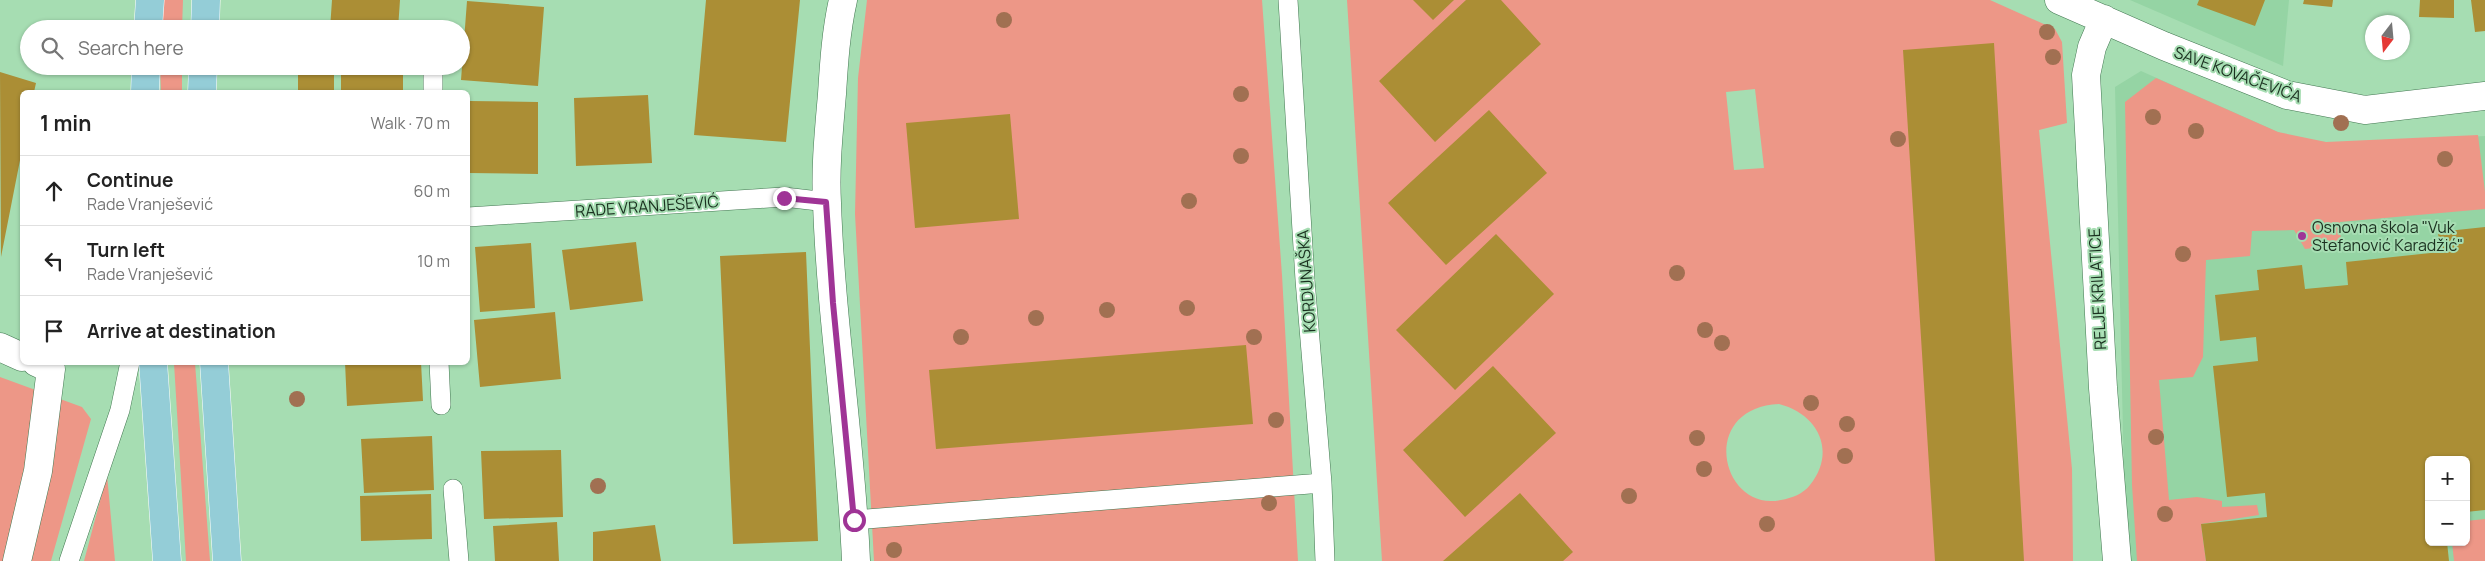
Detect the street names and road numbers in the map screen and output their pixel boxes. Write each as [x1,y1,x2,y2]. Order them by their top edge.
street label: SAVE KOVAČEVIĆA [2171,41,2305,107]
street label: RADE VRANJEŠEVIĆ [574,190,720,222]
street label: RELJE KRILATICE [2083,228,2111,350]
street label: KORDUNAŠKA [1291,229,1321,333]

